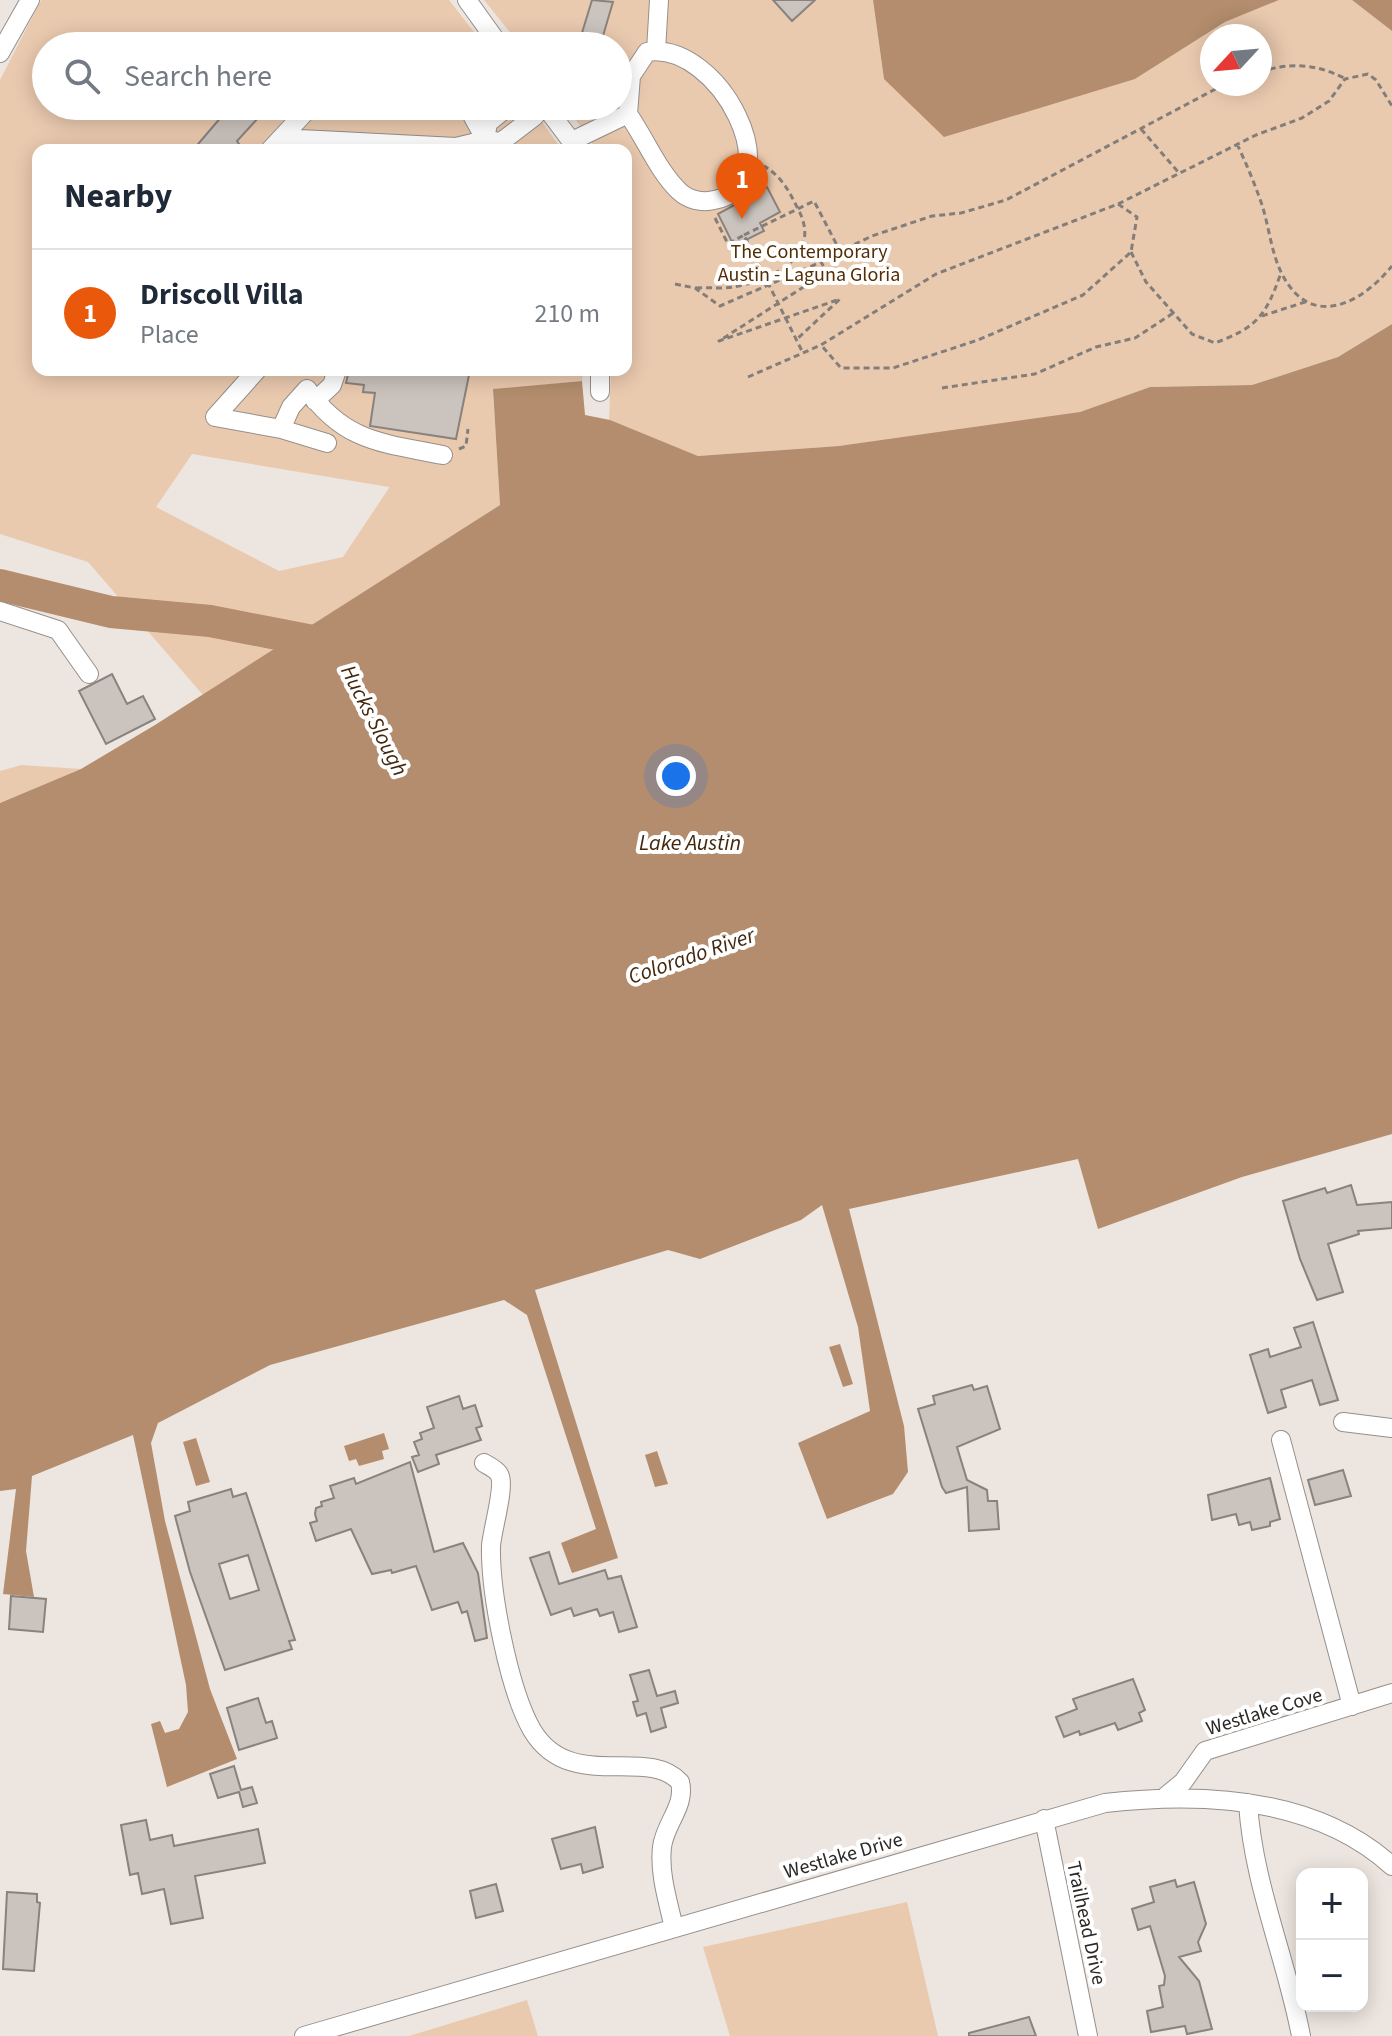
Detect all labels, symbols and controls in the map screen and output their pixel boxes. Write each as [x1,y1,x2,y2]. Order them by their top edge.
north arrow [1200,24,1272,96]
search box [32,32,632,120]
icon: search [60,54,104,98]
text: Search here [124,55,272,98]
pin: 1 [716,153,768,219]
text: Nearby [64,172,172,221]
park label: The Contemporary Austin - Laguna Gloria [718,238,900,289]
text: Driscoll Villa [140,273,304,316]
text: 1 [83,295,97,332]
text: 210 m [534,295,600,332]
text: Place [140,316,199,353]
water label: Hucks Slough [332,659,416,782]
your location [656,756,696,796]
water label: Lake Austin [639,827,741,859]
water label: Colorado River [624,919,760,993]
street label: Westlake Cove [1203,1681,1326,1743]
street label: Westlake Drive [781,1826,906,1886]
street label: Trailhead Drive [1059,1859,1113,1988]
map controls [1296,1868,1368,2012]
button: + [1296,1868,1368,1940]
button: − [1296,1940,1368,2012]

